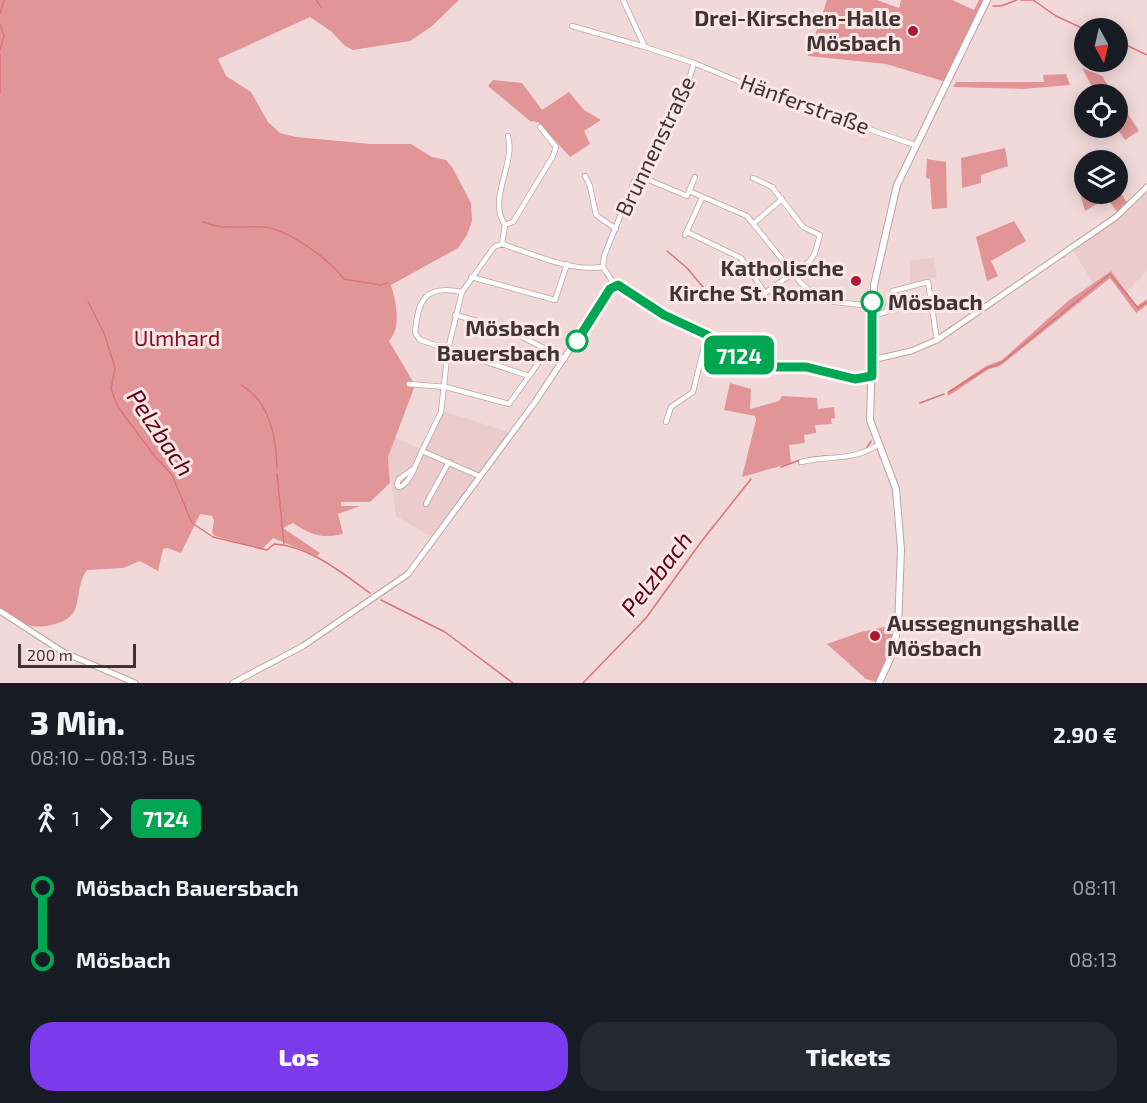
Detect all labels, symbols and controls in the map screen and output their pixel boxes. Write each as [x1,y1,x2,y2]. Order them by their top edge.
place label: Drei-Kirschen-Halle Mösbach [694,4,901,55]
north arrow [1074,18,1128,72]
map controls [1074,18,1128,204]
marker: Drei-Kirschen-Halle Mösbach [906,24,920,38]
street label: Hänferstraße [737,68,873,138]
street label: Brunnenstraße [609,71,699,220]
button: locate [1074,84,1128,138]
button: layers [1074,150,1128,204]
place label: Katholische Kirche St. Roman [669,254,844,305]
marker: Katholische Kirche St. Roman [849,274,863,288]
place label: Mösbach [888,288,983,314]
marker: Mösbach [861,291,883,313]
place label: Mösbach Bauersbach [437,314,560,365]
park label: Ulmhard [134,324,220,350]
marker: Mösbach Bauersbach [566,330,588,352]
line badge: 7124 [697,336,781,374]
text: 7124 [716,343,762,368]
water label: Pelzbach [122,383,201,481]
water label: Pelzbach [614,525,698,621]
place label: Aussegnungshalle Mösbach [887,609,1080,660]
marker: Aussegnungshalle Mösbach [868,629,882,643]
scale bar [18,641,136,668]
text: 200 m [27,645,73,664]
text: 3 Min. [30,702,125,742]
text: 2.90 € [1053,721,1117,747]
text: 08:10 – 08:13 · Bus [30,745,195,769]
icon: walk [30,802,63,835]
icon: forward [89,802,122,835]
text: 1 [72,806,80,830]
text: 7124 [143,806,189,831]
text: Mösbach Bauersbach [76,874,299,900]
text: 08:11 [1072,875,1117,899]
text: Mösbach [76,946,171,972]
text: 08:13 [1069,947,1117,971]
button: Los [30,1022,568,1091]
button: Tickets [580,1022,1117,1091]

